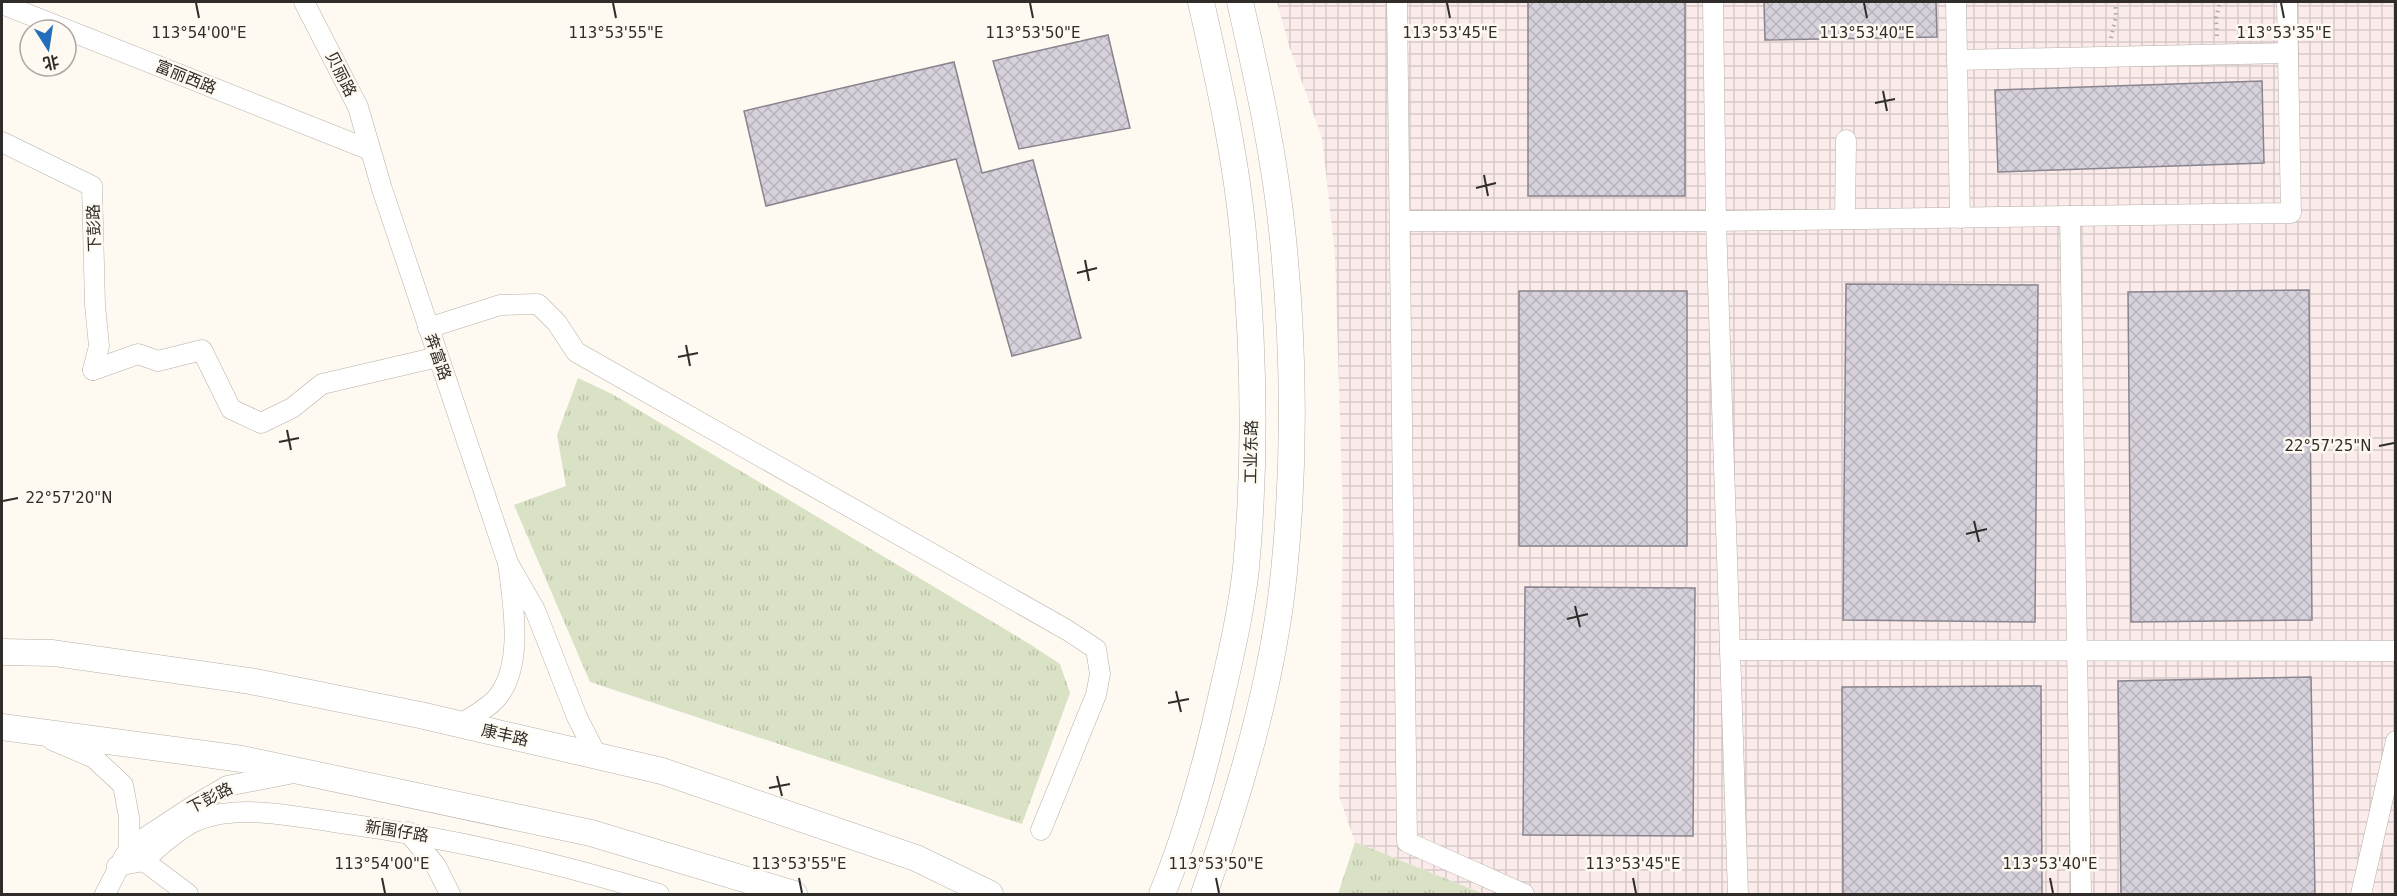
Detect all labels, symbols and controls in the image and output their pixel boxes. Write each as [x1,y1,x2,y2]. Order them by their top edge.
north arrow [18,18,78,78]
text: 113°54'00"E [152,24,246,42]
text: 113°53'55"E [569,24,663,42]
text: 113°53'50"E [986,24,1080,42]
text: 113°53'45"E [1403,24,1497,42]
text: 113°53'40"E [1820,24,1914,42]
text: 113°53'35"E [2237,24,2331,42]
street label: 贝丽路 [322,48,360,100]
text: 北 [41,51,61,73]
street label: 富丽西路 [153,56,219,98]
street label: 下彭路 [84,204,104,252]
street label: 奔富路 [421,331,455,383]
street label: 工业东路 [1241,420,1261,484]
text: 22°57'25"N [2284,437,2372,455]
text: 22°57'20"N [25,489,113,507]
street label: 康丰路 [479,720,531,750]
street label: 下彭路 [184,779,236,817]
street label: 新围仔路 [364,817,430,845]
text: 113°54'00"E [335,855,429,873]
text: 113°53'55"E [752,855,846,873]
text: 113°53'50"E [1169,855,1263,873]
text: 113°53'45"E [1586,855,1680,873]
text: 113°53'40"E [2003,855,2097,873]

